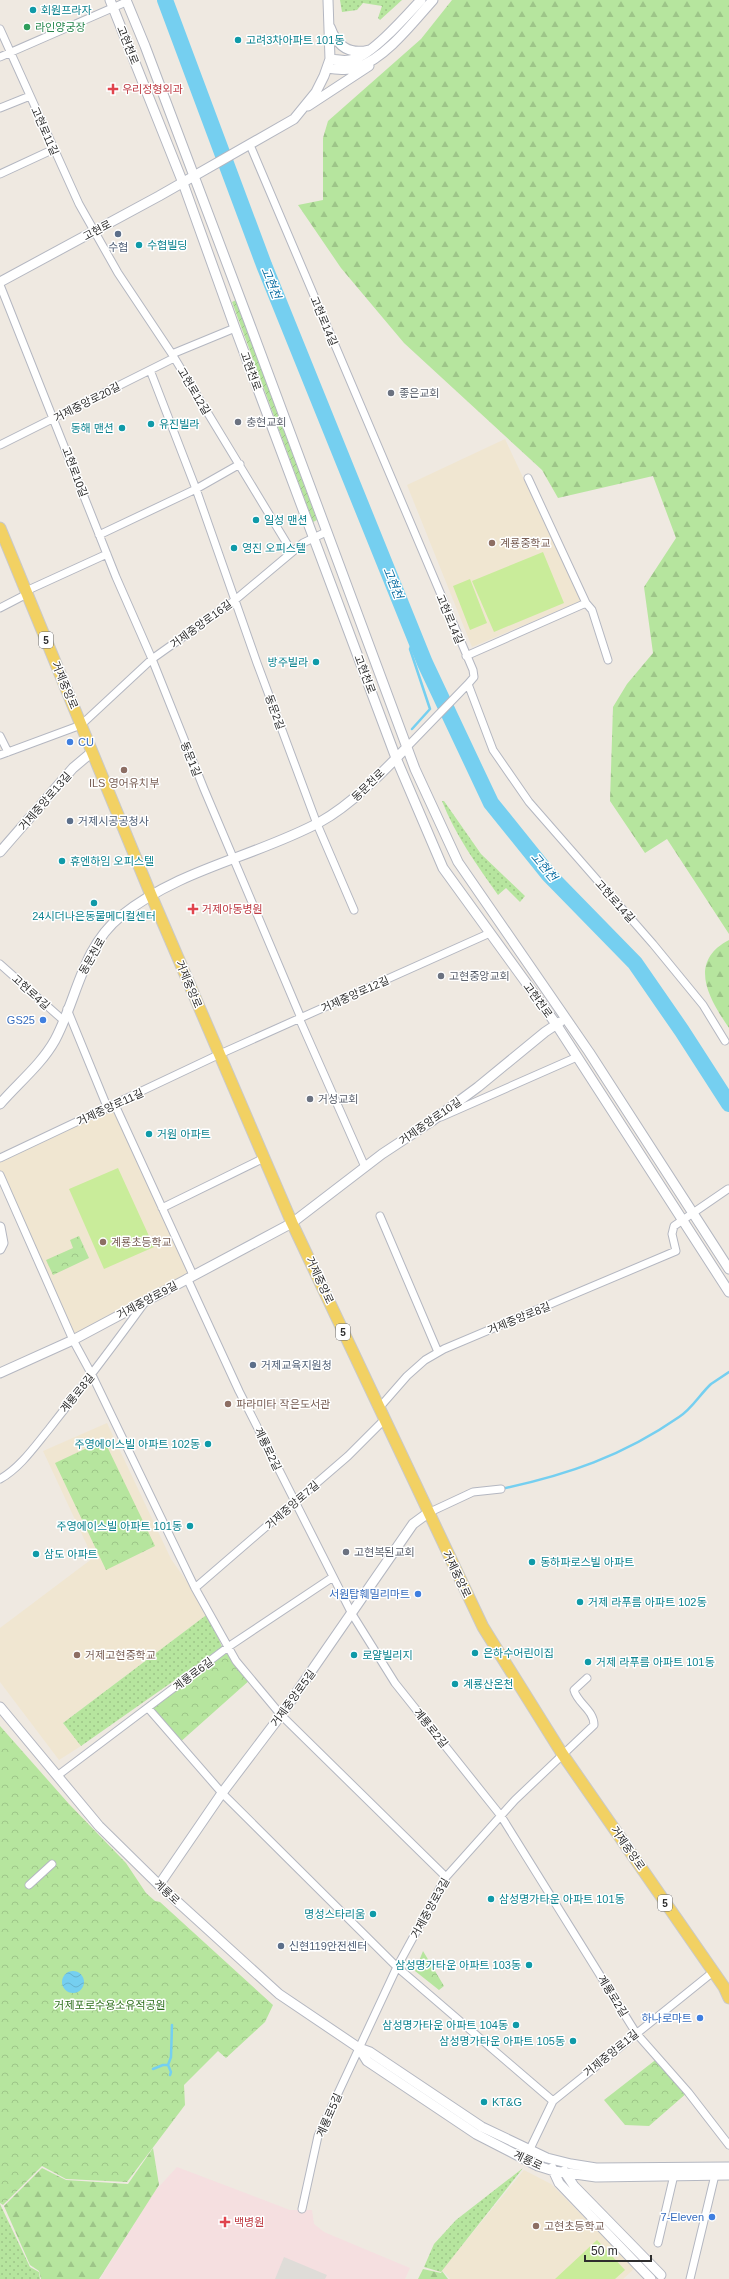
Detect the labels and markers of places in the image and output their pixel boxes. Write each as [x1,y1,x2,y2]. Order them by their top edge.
place label: 회원프라자 [41,4,92,16]
marker: 회원프라자 [28,5,38,15]
place label: 라인양궁장 [35,21,86,33]
marker: 라인양궁장 [22,22,32,32]
place label: 고려3차아파트 101동 [246,34,344,46]
marker: 고려3차아파트 101동 [233,35,243,45]
marker: 우리정형외과 [107,83,119,95]
place label: 우리정형외과 [122,83,183,95]
marker: 수협 [113,229,123,239]
place label: 수협빌딩 [147,239,187,251]
marker: 수협빌딩 [134,240,144,250]
place label: 수협 [108,241,128,253]
place label: 좋은교회 [399,387,439,399]
marker: 좋은교회 [386,388,396,398]
place label: 충현교회 [246,416,286,428]
marker: 충현교회 [233,417,243,427]
place label: 유진빌라 [159,418,199,430]
marker: 유진빌라 [146,419,156,429]
place label: 동해 맨션 [70,422,114,434]
marker: 동해 맨션 [117,423,127,433]
place label: 일성 맨션 [264,514,308,526]
marker: 일성 맨션 [251,515,261,525]
place label: 계룡중학교 [500,537,551,549]
marker: 계룡중학교 [487,538,497,548]
place label: 영진 오피스텔 [242,542,306,554]
marker: 영진 오피스텔 [229,543,239,553]
place label: 방주빌라 [268,656,308,668]
marker: 방주빌라 [311,657,321,667]
place label: CU [78,736,94,748]
marker: CU [65,737,75,747]
marker: ILS 영어유치부 [119,765,129,775]
place label: ILS 영어유치부 [89,777,159,789]
place label: 거제시공공청사 [78,815,149,827]
marker: 거제시공공청사 [65,816,75,826]
place label: 휴엔하임 오피스텔 [70,855,154,867]
marker: 휴엔하임 오피스텔 [57,856,67,866]
marker: 24시더나은동물메디컬센터 [89,898,99,908]
marker: 거제아동병원 [187,903,199,915]
place label: 거제아동병원 [202,903,263,915]
place label: 24시더나은동물메디컬센터 [32,910,156,922]
place label: 고현중앙교회 [449,970,510,982]
marker: 고현중앙교회 [436,971,446,981]
place label: GS25 [7,1014,35,1026]
marker: GS25 [38,1015,48,1025]
place label: 거성교회 [318,1093,358,1105]
marker: 거성교회 [305,1094,315,1104]
place label: 거원 아파트 [157,1128,211,1140]
marker: 거원 아파트 [144,1129,154,1139]
place label: 계룡초등학교 [111,1236,172,1248]
marker: 계룡초등학교 [98,1237,108,1247]
place label: 거제교육지원청 [261,1359,332,1371]
marker: 거제교육지원청 [248,1360,258,1370]
place label: 파라미타 작은도서관 [236,1398,330,1410]
marker: 파라미타 작은도서관 [223,1399,233,1409]
place label: 주영에이스빌 아파트 102동 [74,1438,200,1450]
marker: 주영에이스빌 아파트 102동 [203,1439,213,1449]
place label: 주영에이스빌 아파트 101동 [56,1520,182,1532]
marker: 주영에이스빌 아파트 101동 [185,1521,195,1531]
place label: 고현복된교회 [354,1546,415,1558]
marker: 고현복된교회 [341,1547,351,1557]
place label: 삼도 아파트 [44,1548,98,1560]
marker: 삼도 아파트 [31,1549,41,1559]
place label: 동하파로스빌 아파트 [540,1556,634,1568]
marker: 동하파로스빌 아파트 [527,1557,537,1567]
place label: 서원탑훼밀리마트 [329,1588,410,1600]
marker: 서원탑훼밀리마트 [413,1589,423,1599]
place label: 거제 라푸름 아파트 102동 [588,1596,707,1608]
marker: 거제 라푸름 아파트 102동 [575,1597,585,1607]
place label: 은하수어린이집 [483,1647,554,1659]
marker: 은하수어린이집 [470,1648,480,1658]
place label: 거제고현중학교 [85,1649,156,1661]
place label: 로얄빌리지 [362,1649,413,1661]
marker: 거제고현중학교 [72,1650,82,1660]
marker: 로얄빌리지 [349,1650,359,1660]
place label: 거제 라푸름 아파트 101동 [596,1656,715,1668]
marker: 거제 라푸름 아파트 101동 [583,1657,593,1667]
place label: 계룡산온천 [463,1678,514,1690]
marker: 계룡산온천 [450,1679,460,1689]
place label: 삼성명가타운 아파트 101동 [499,1893,625,1905]
marker: 삼성명가타운 아파트 101동 [486,1894,496,1904]
place label: 명성스타리움 [304,1908,365,1920]
marker: 명성스타리움 [368,1909,378,1919]
place label: 신현119안전센터 [289,1940,367,1952]
marker: 신현119안전센터 [276,1941,286,1951]
place label: 삼성명가타운 아파트 103동 [395,1959,521,1971]
marker: 삼성명가타운 아파트 103동 [524,1960,534,1970]
place label: 하나로마트 [641,2012,692,2024]
marker: 하나로마트 [695,2013,705,2023]
place label: 삼성명가타운 아파트 104동 [382,2019,508,2031]
marker: 삼성명가타운 아파트 104동 [511,2020,521,2030]
place label: 삼성명가타운 아파트 105동 [439,2035,565,2047]
marker: 삼성명가타운 아파트 105동 [568,2036,578,2046]
place label: KT&G [492,2096,522,2108]
marker: KT&G [479,2097,489,2107]
place label: 7-Eleven [661,2211,704,2223]
marker: 7-Eleven [707,2212,717,2222]
marker: 백병원 [219,2216,231,2228]
place label: 백병원 [234,2216,264,2228]
place label: 고현초등학교 [544,2220,605,2232]
marker: 고현초등학교 [531,2221,541,2231]

